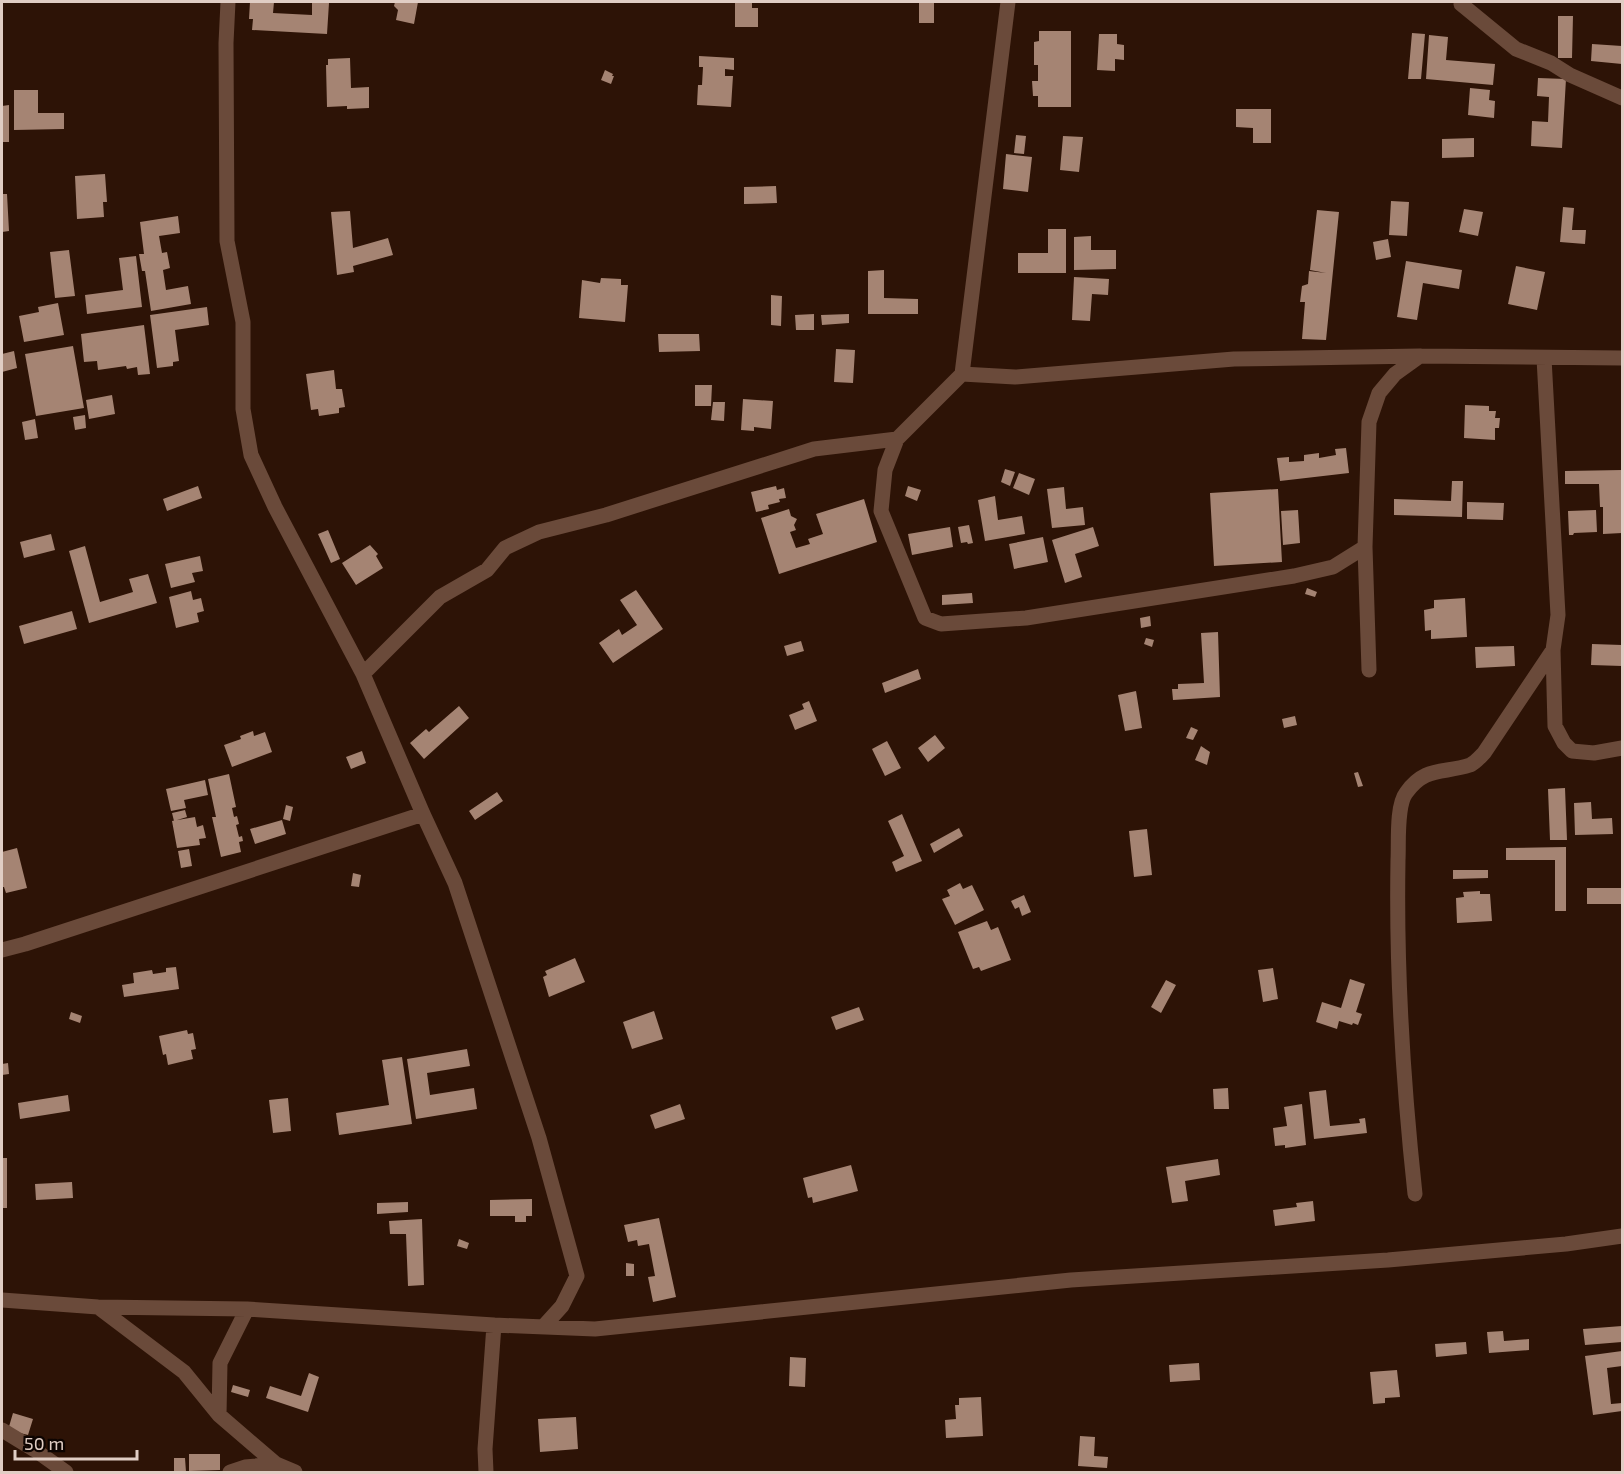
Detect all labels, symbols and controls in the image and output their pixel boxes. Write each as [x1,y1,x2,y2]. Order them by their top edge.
scale bar [15,1423,136,1461]
text: 50 m [24,1432,64,1454]

